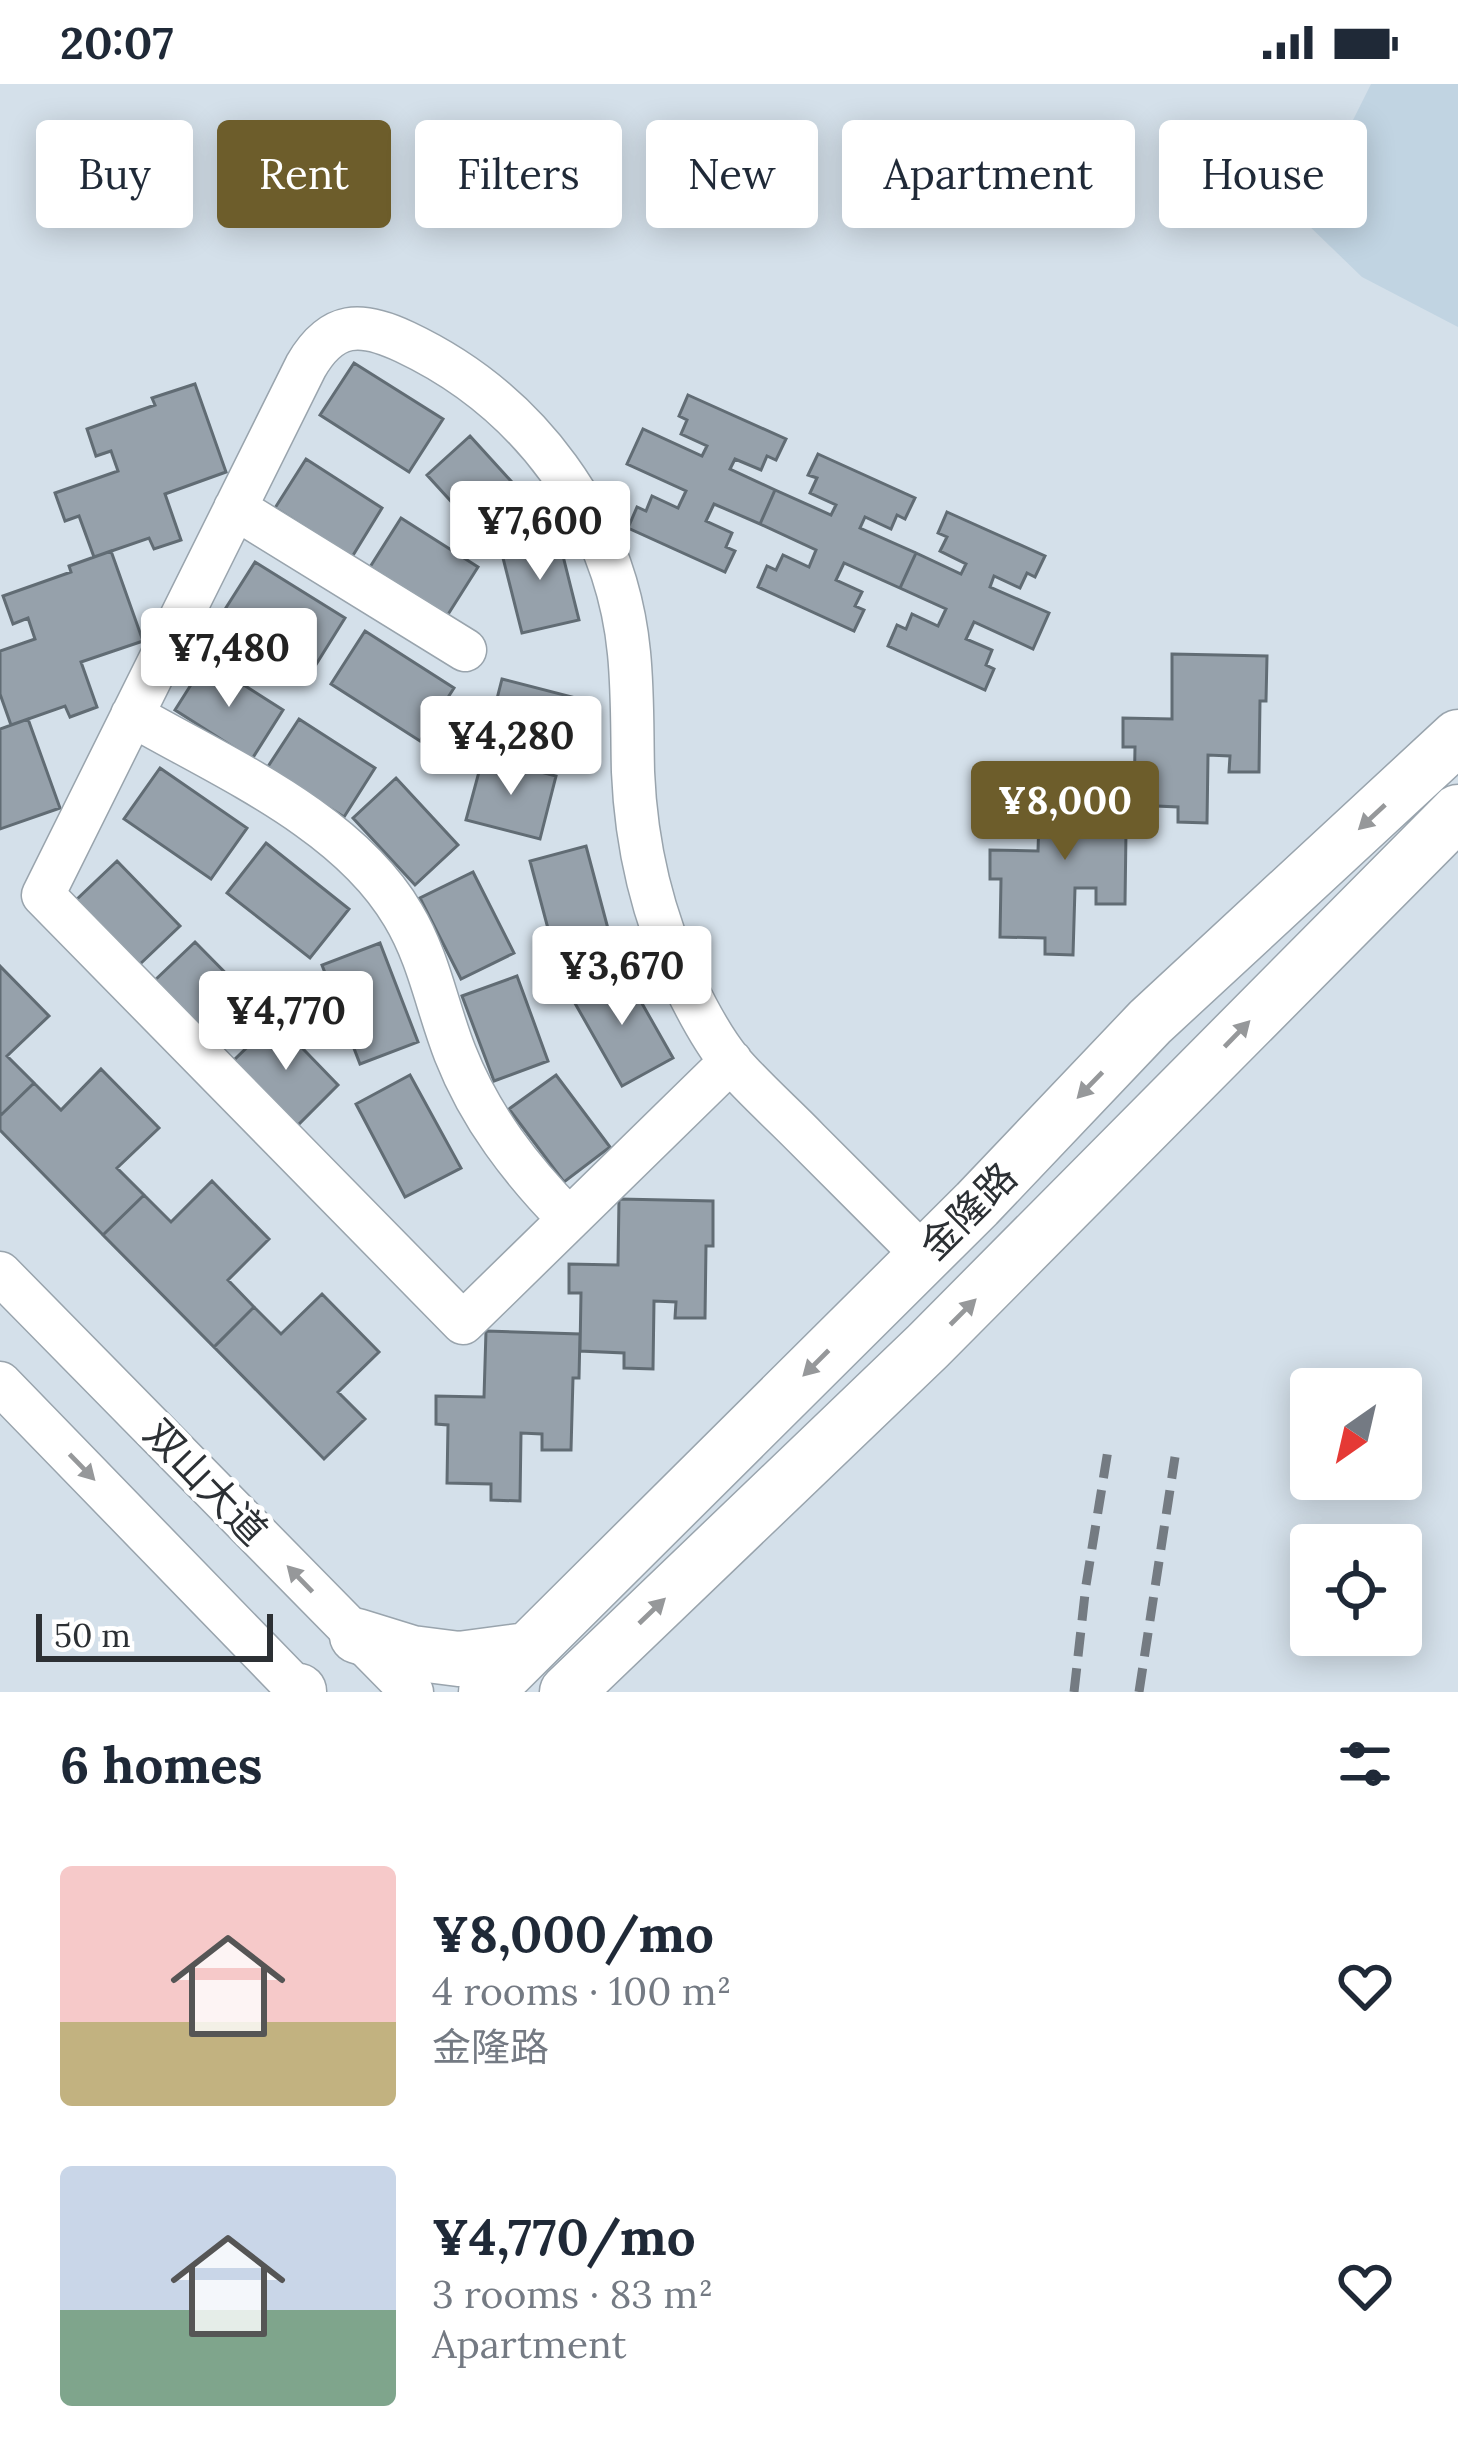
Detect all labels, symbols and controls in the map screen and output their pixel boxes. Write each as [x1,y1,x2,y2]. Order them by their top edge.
text: 20:07 [60,14,174,71]
chip: Buy [36,120,193,228]
chip: Rent [217,120,391,228]
chip: Filters [415,120,622,228]
chip: New [646,120,818,228]
chip: Apartment [842,120,1135,228]
chip: House [1159,120,1367,228]
pin: ¥7,600 [442,481,638,583]
text: ¥7,600 [477,495,603,545]
pin: ¥7,480 [131,608,327,710]
text: ¥7,480 [168,622,290,672]
pin: ¥4,280 [413,696,609,798]
text: ¥4,280 [447,710,575,760]
pin: ¥8,000 [967,761,1163,863]
text: ¥8,000 [998,775,1132,825]
one-way arrow [1358,802,1387,830]
pin: ¥3,670 [524,926,720,1028]
text: ¥3,670 [559,940,685,990]
pin: ¥4,770 [188,971,384,1073]
text: ¥4,770 [226,985,346,1035]
one-way arrow [1222,1020,1250,1049]
one-way arrow [1076,1071,1104,1100]
street label: 金隆路 [909,1152,1027,1270]
one-way arrow [949,1298,977,1326]
one-way arrow [802,1349,831,1377]
north arrow [1290,1368,1422,1500]
map controls [1290,1368,1422,1656]
street label: 双山大道 [134,1409,278,1555]
one-way arrow [67,1452,95,1481]
button: locate [1290,1524,1422,1656]
one-way arrow [287,1565,315,1594]
one-way arrow [637,1598,666,1626]
scale bar [36,1608,273,1661]
text: 50 m [54,1614,131,1656]
icon: filters [1332,1731,1398,1797]
text: 6 homes [60,1732,262,1797]
text: ¥8,000/mo [432,1901,714,1966]
icon: home [156,1914,300,2058]
icon: heart [1332,1953,1398,2019]
text: 4 rooms · 100 m² [432,1966,732,2016]
text: 金隆路 [432,2022,549,2072]
text: ¥4,770/mo [432,2204,696,2269]
icon: home [156,2214,300,2358]
icon: heart [1332,2253,1398,2319]
text: 3 rooms · 83 m² [432,2269,713,2319]
text: Apartment [432,2319,627,2369]

